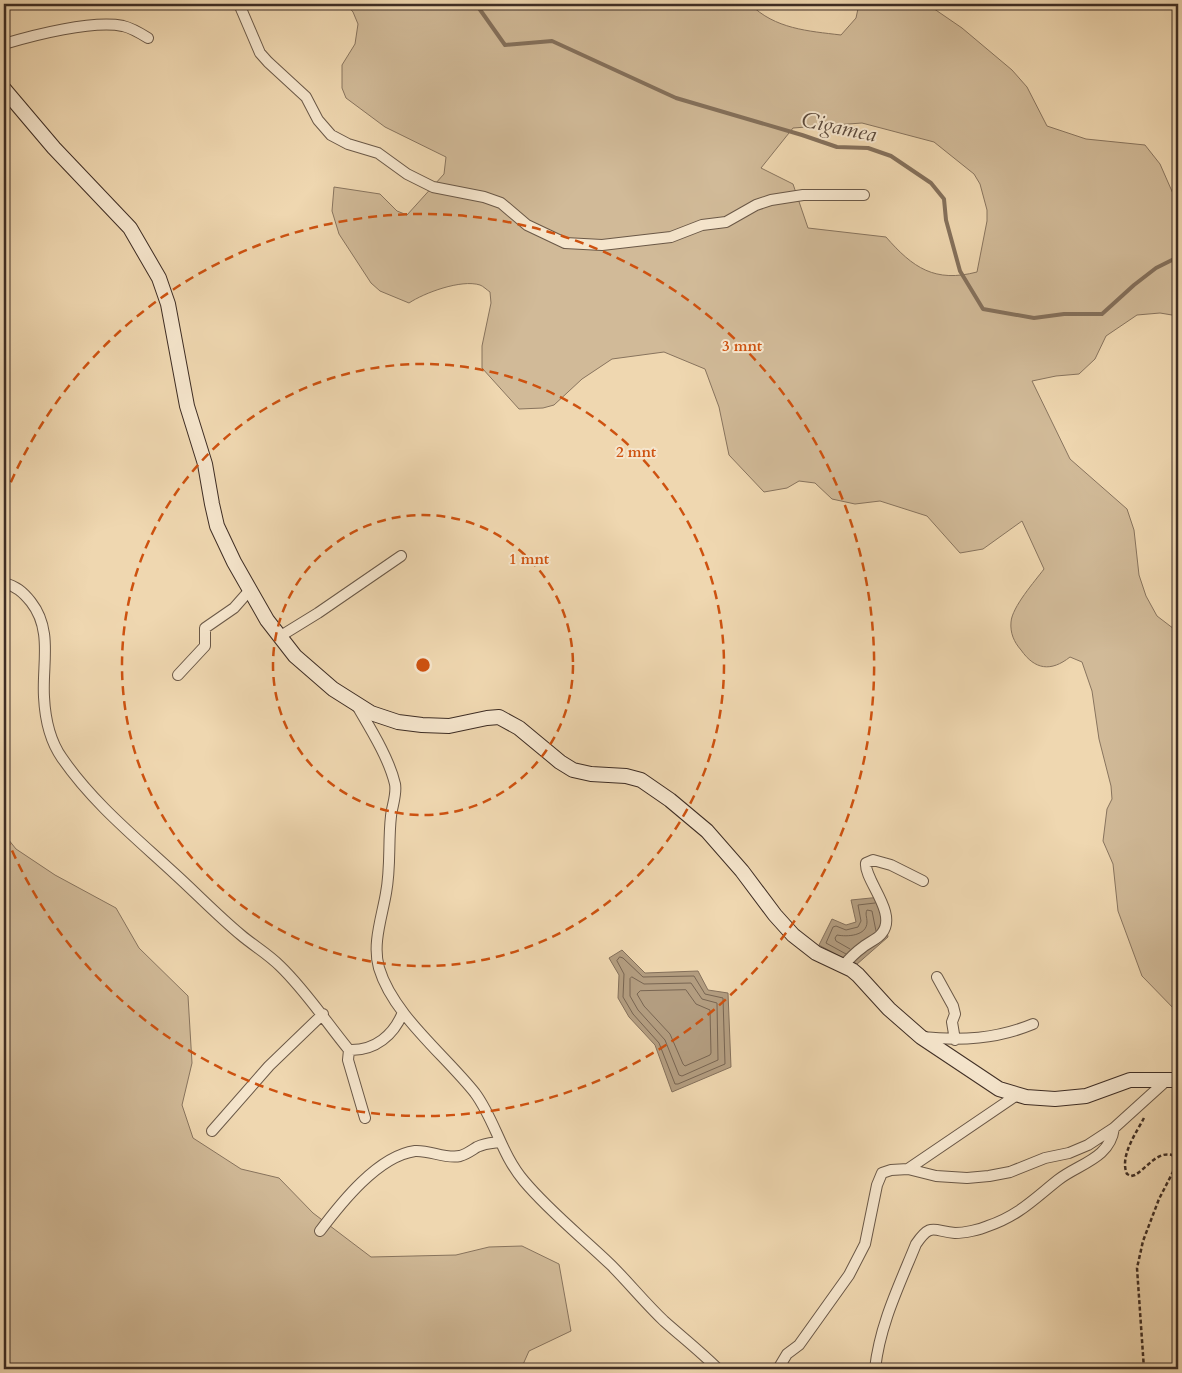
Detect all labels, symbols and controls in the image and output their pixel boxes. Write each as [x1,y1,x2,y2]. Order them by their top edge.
water label: Cigamea [799,104,880,150]
text: 3 mnt [722,336,763,356]
text: 2 mnt [616,442,657,462]
text: 1 mnt [509,549,550,569]
centre of rings [414,656,432,674]

